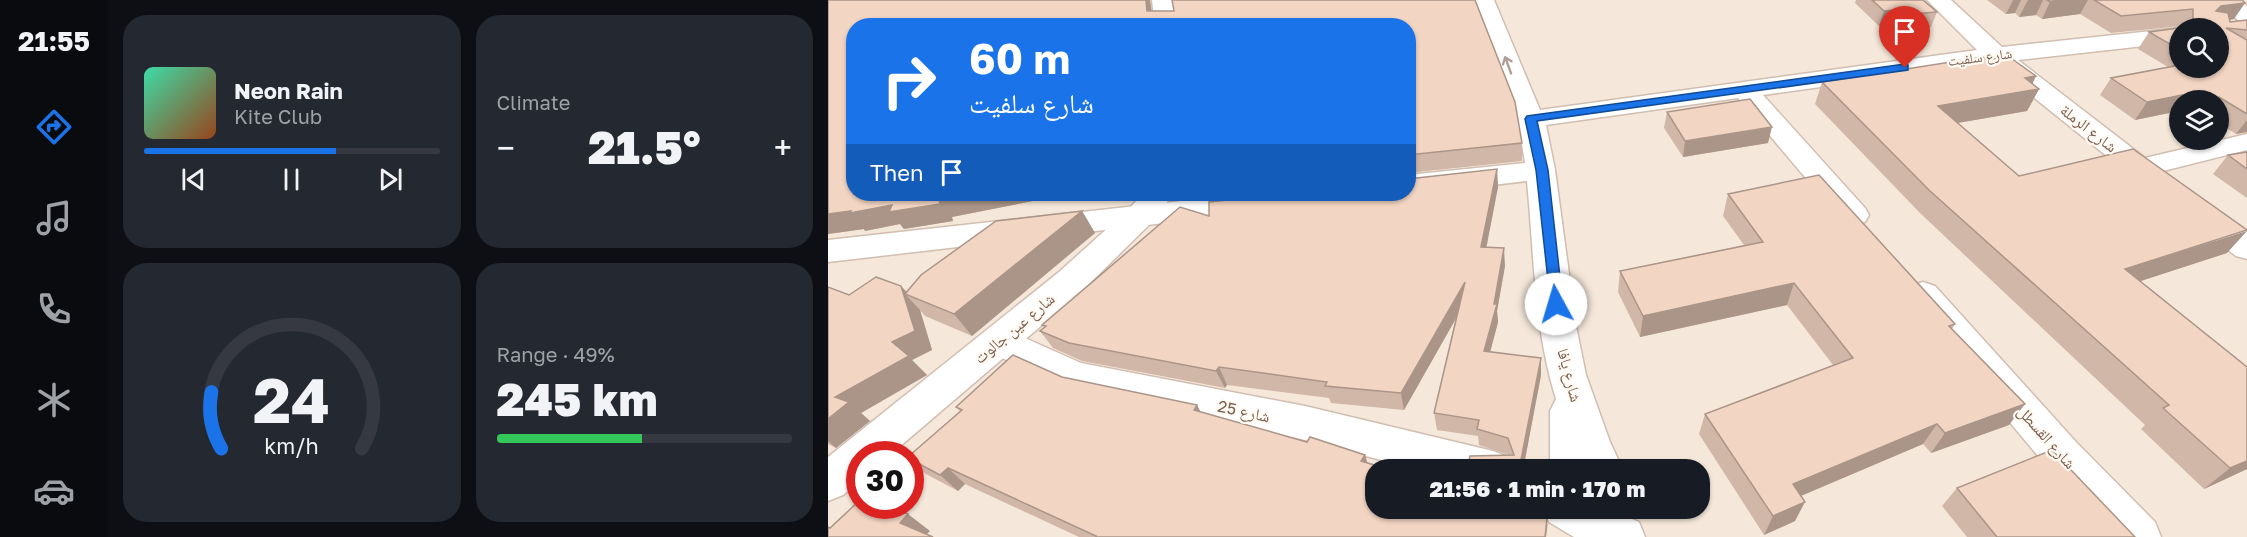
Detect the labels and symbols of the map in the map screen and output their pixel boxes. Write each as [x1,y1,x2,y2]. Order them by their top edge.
pin [1879,6,1930,68]
street label: شارع سلفيت [1947,44,2013,71]
one-way arrow [1502,56,1513,75]
street label: شارع الرملة [2056,100,2121,157]
position arrow [1524,272,1588,336]
street label: شارع عين جالوت [970,288,1059,368]
street label: شارع يافا [1552,346,1587,404]
street label: شارع 25 [1216,396,1272,427]
street label: شارع القسطل [2013,401,2081,473]
speed limit sign: 30 [846,441,924,519]

